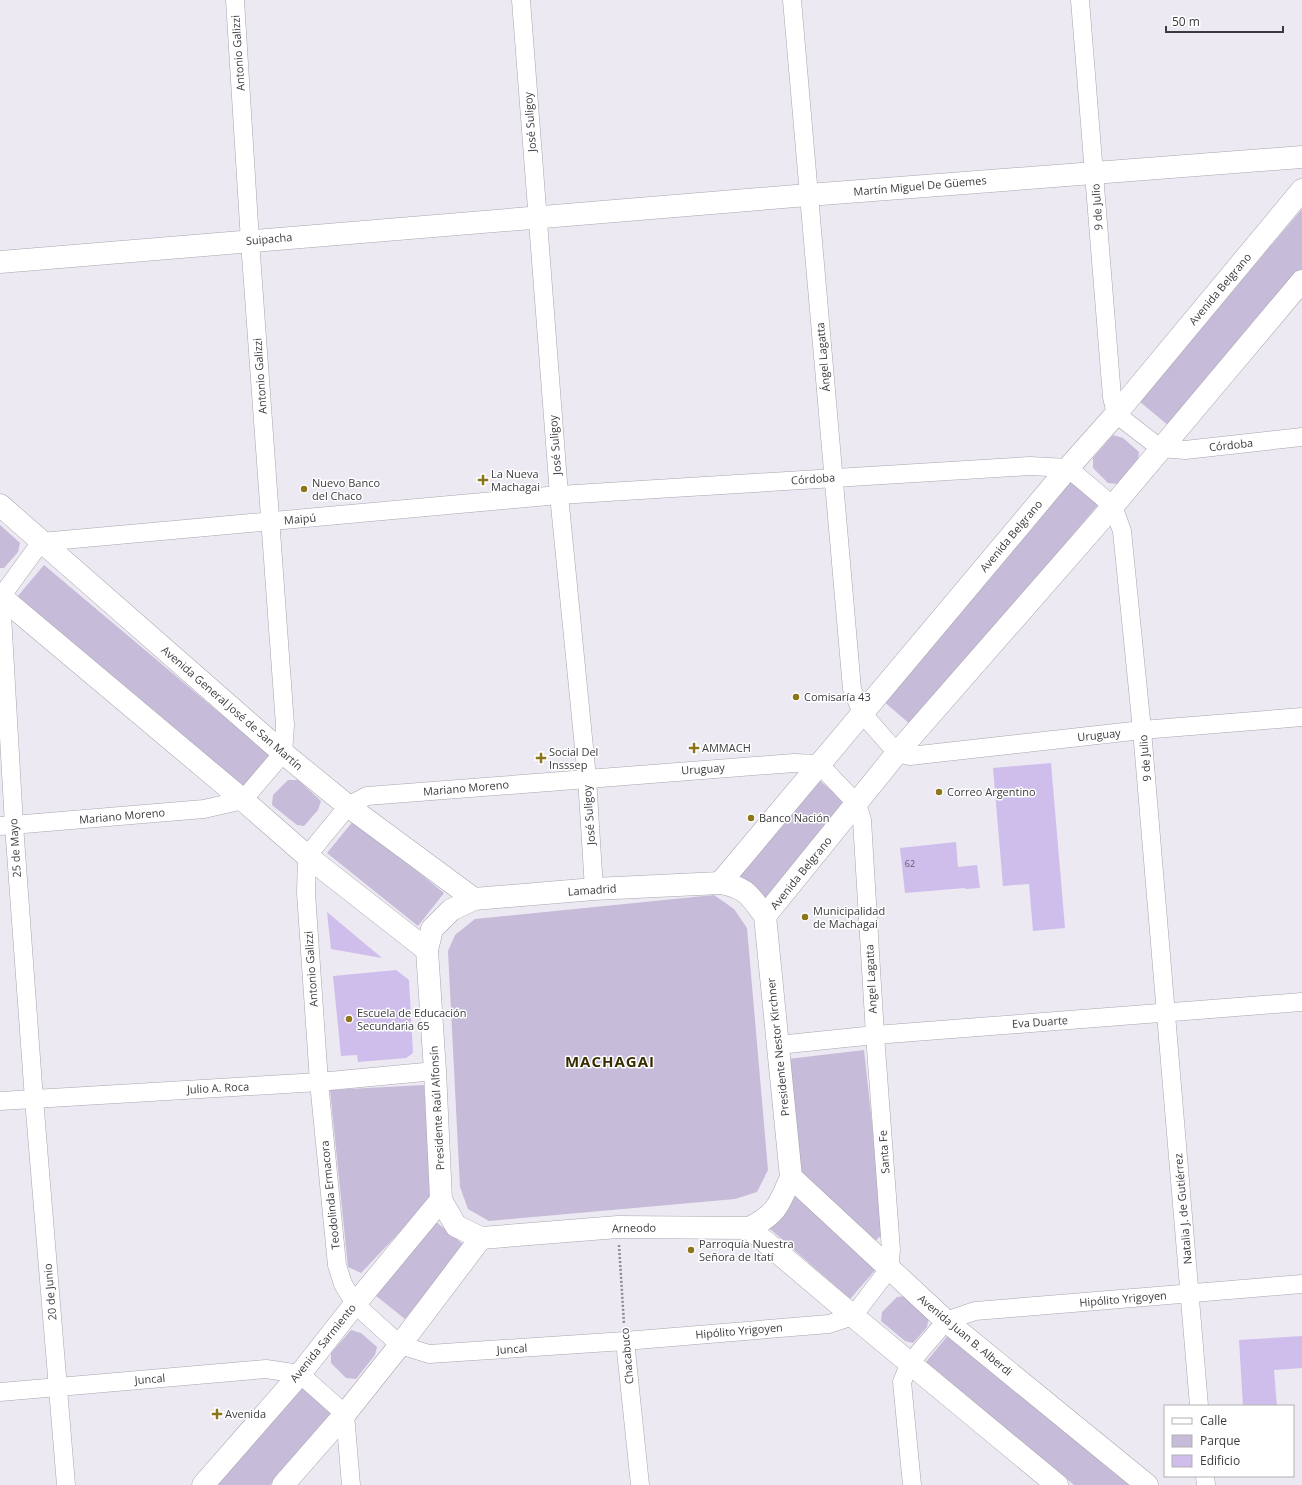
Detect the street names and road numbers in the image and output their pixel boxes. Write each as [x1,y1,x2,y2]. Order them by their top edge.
street label: Antonio Galizzi [227,15,248,91]
street label: José Suligoy [520,91,539,154]
street label: Martín Miguel De Güemes [853,172,987,199]
street label: 9 de Julio [1087,183,1106,231]
street label: Suipacha [245,229,293,248]
street label: Avenida Belgrano [1185,249,1254,328]
street label: Ángel Lagatta [812,322,833,392]
street label: Antonio Galizzi [249,338,270,414]
street label: José Suligoy [545,414,564,477]
street label: Córdoba [1208,435,1254,454]
street label: Córdoba [790,469,836,488]
street label: Avenida Belgrano [976,496,1045,575]
street label: Maipú [283,510,317,527]
street label: Avenida General José de San Martín [159,642,306,773]
street label: Uruguay [1076,725,1122,744]
street label: 9 de Julio [1135,734,1154,782]
street label: Uruguay [681,759,726,778]
street label: Mariano Moreno [422,776,510,799]
street label: José Suligoy [579,784,598,847]
street label: Mariano Moreno [78,804,166,827]
street label: 25 de Mayo [5,818,24,878]
street label: Avenida Belgrano [767,833,835,912]
street label: Lamadrid [567,880,617,899]
street label: Antonio Galizzi [300,931,321,1007]
street label: Angel Lagatta [861,944,880,1014]
street label: Presidente Nestor Kirchner [763,977,792,1117]
street label: Eva Duarte [1012,1012,1068,1031]
street label: Presidente Raúl Alfonsín [426,1045,447,1171]
street label: Julio A. Roca [186,1078,249,1097]
street label: Santa Fe [874,1130,893,1174]
street label: Teodolinda Ermacora [316,1140,343,1250]
street label: Natalia J. de Gutiérrez [1170,1153,1195,1265]
street label: Arneodo [612,1220,657,1235]
street label: 20 de Junio [40,1263,59,1321]
street label: Hipólito Yrigoyen [1079,1287,1167,1310]
street label: Avenida Juan B. Alberdi [915,1291,1016,1379]
street label: Avenida Sarmiento [286,1300,359,1385]
street label: Hipólito Yrigoyen [695,1319,783,1342]
street label: Chacabuco [617,1327,636,1385]
street label: Juncal [495,1340,528,1357]
street label: Juncal [133,1370,166,1387]

